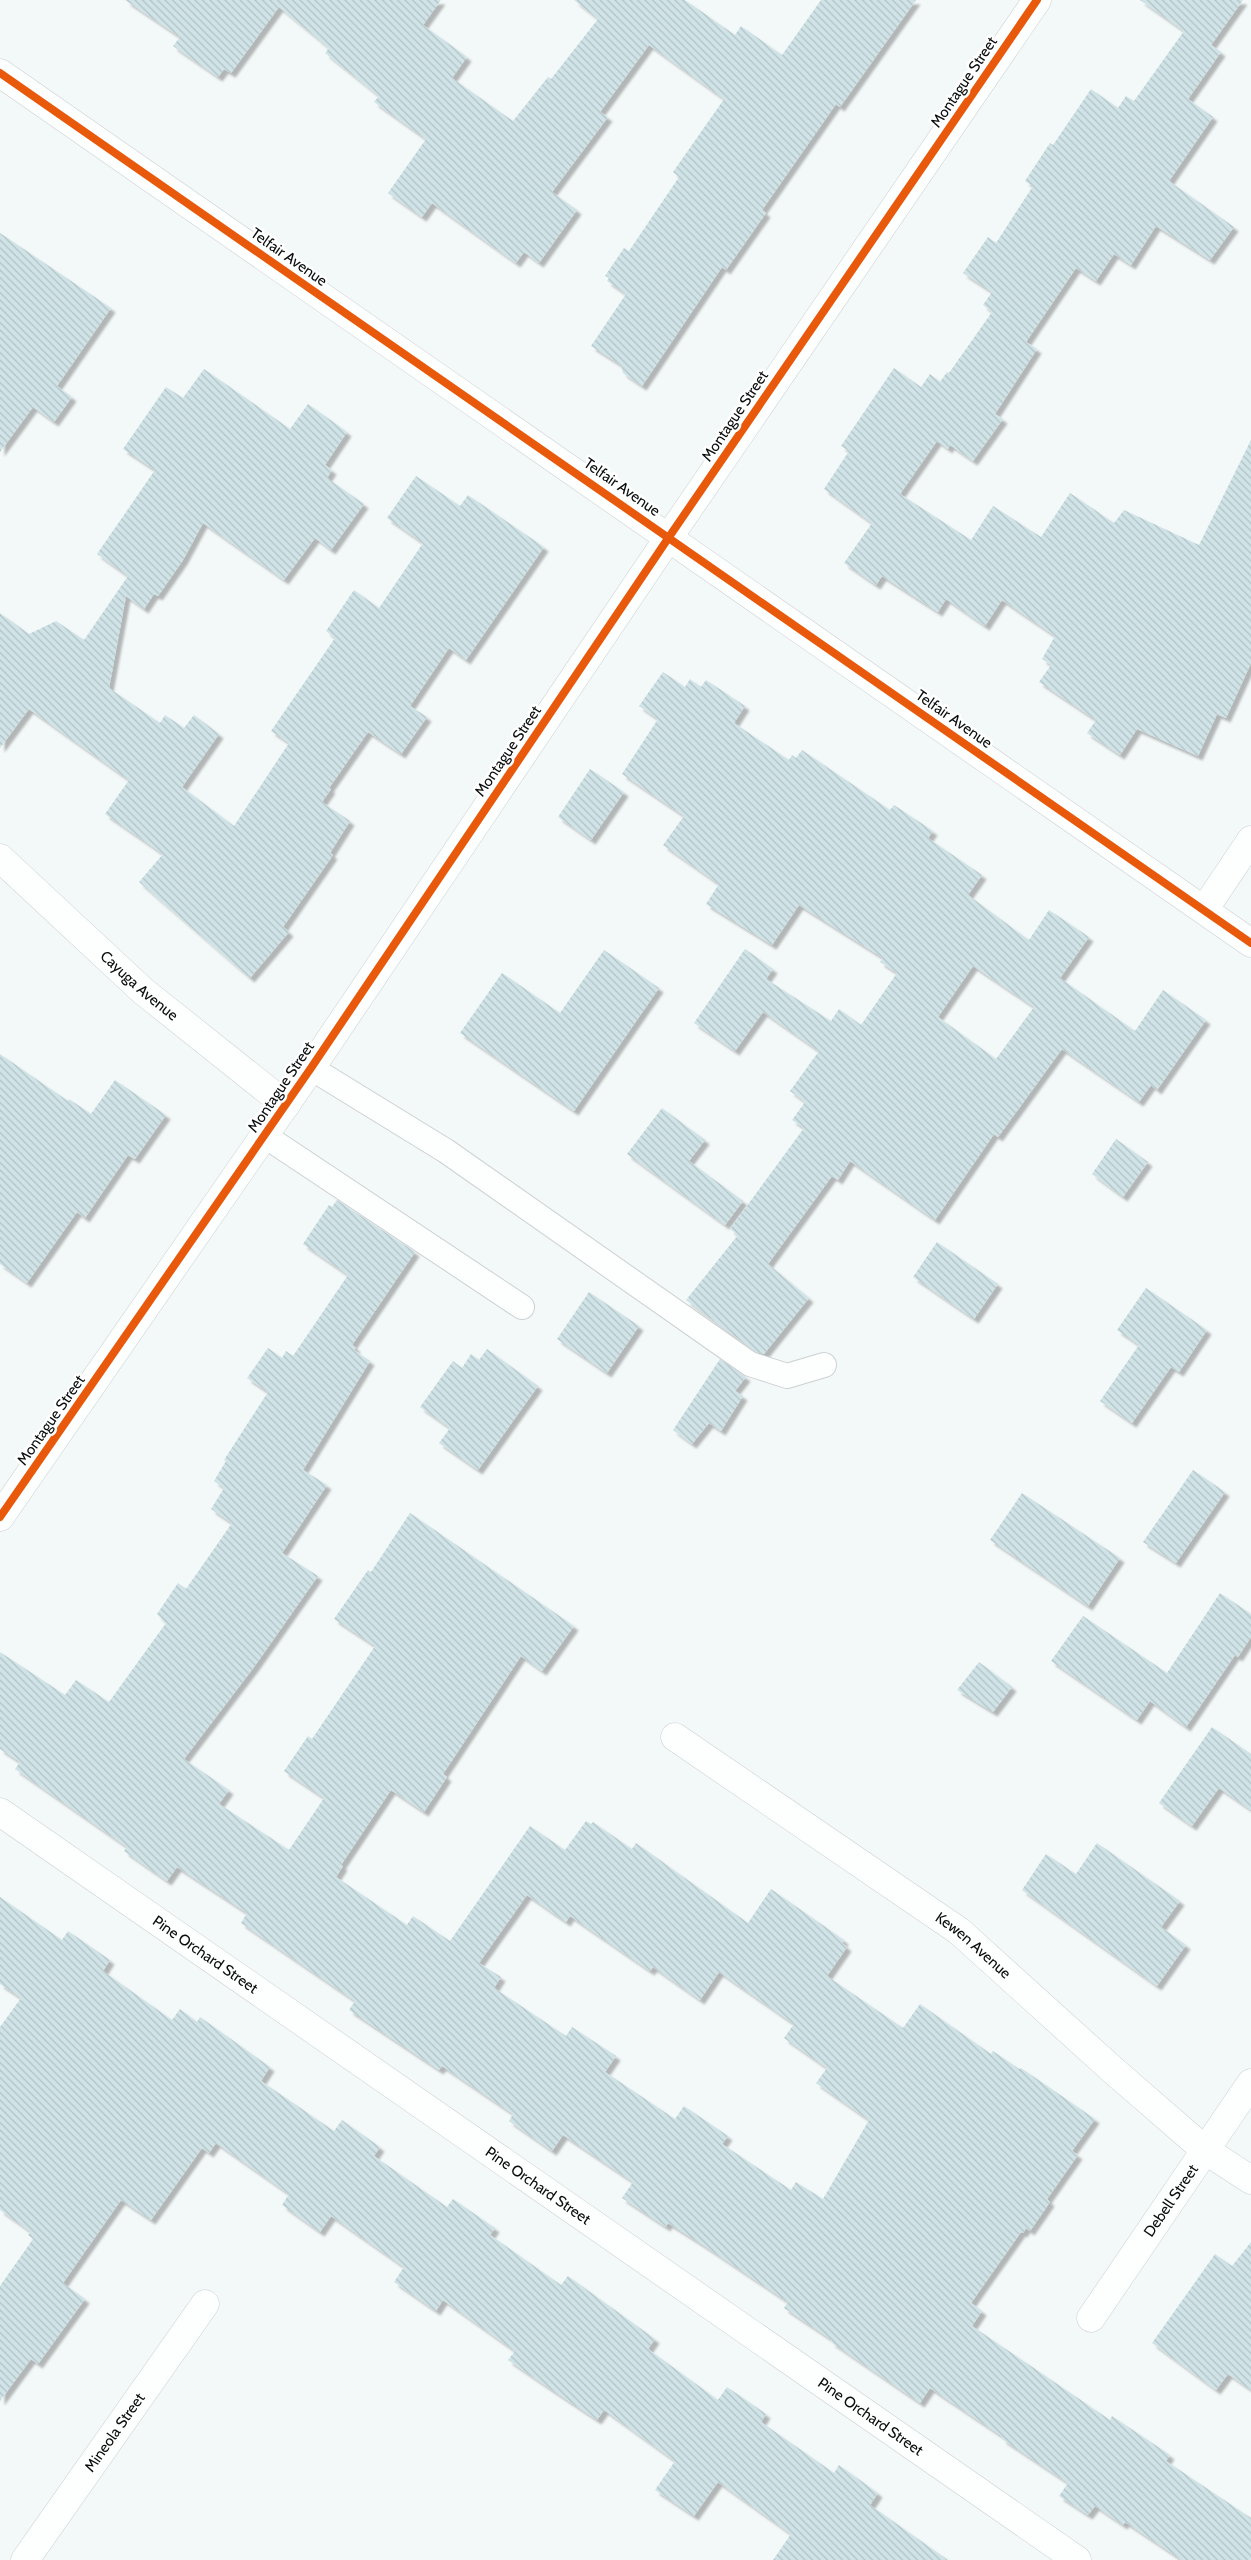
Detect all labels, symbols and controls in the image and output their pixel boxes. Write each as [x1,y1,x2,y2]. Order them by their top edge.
street label: Montague Street [927,33,1001,131]
street label: Telfair Avenue [247,224,331,290]
street label: Montague Street [698,367,772,465]
street label: Telfair Avenue [580,454,664,520]
street label: Telfair Avenue [912,686,996,752]
street label: Montague Street [471,702,545,800]
street label: Cayuga Avenue [97,947,182,1025]
street label: Montague Street [244,1038,318,1136]
street label: Montague Street [13,1372,89,1468]
street label: Kewen Avenue [932,1909,1015,1983]
street label: Pine Orchard Street [149,1912,261,1997]
street label: Pine Orchard Street [482,2143,594,2228]
street label: Debell Street [1140,2161,1202,2240]
street label: Pine Orchard Street [815,2374,927,2459]
street label: Mineola Street [81,2389,149,2475]

